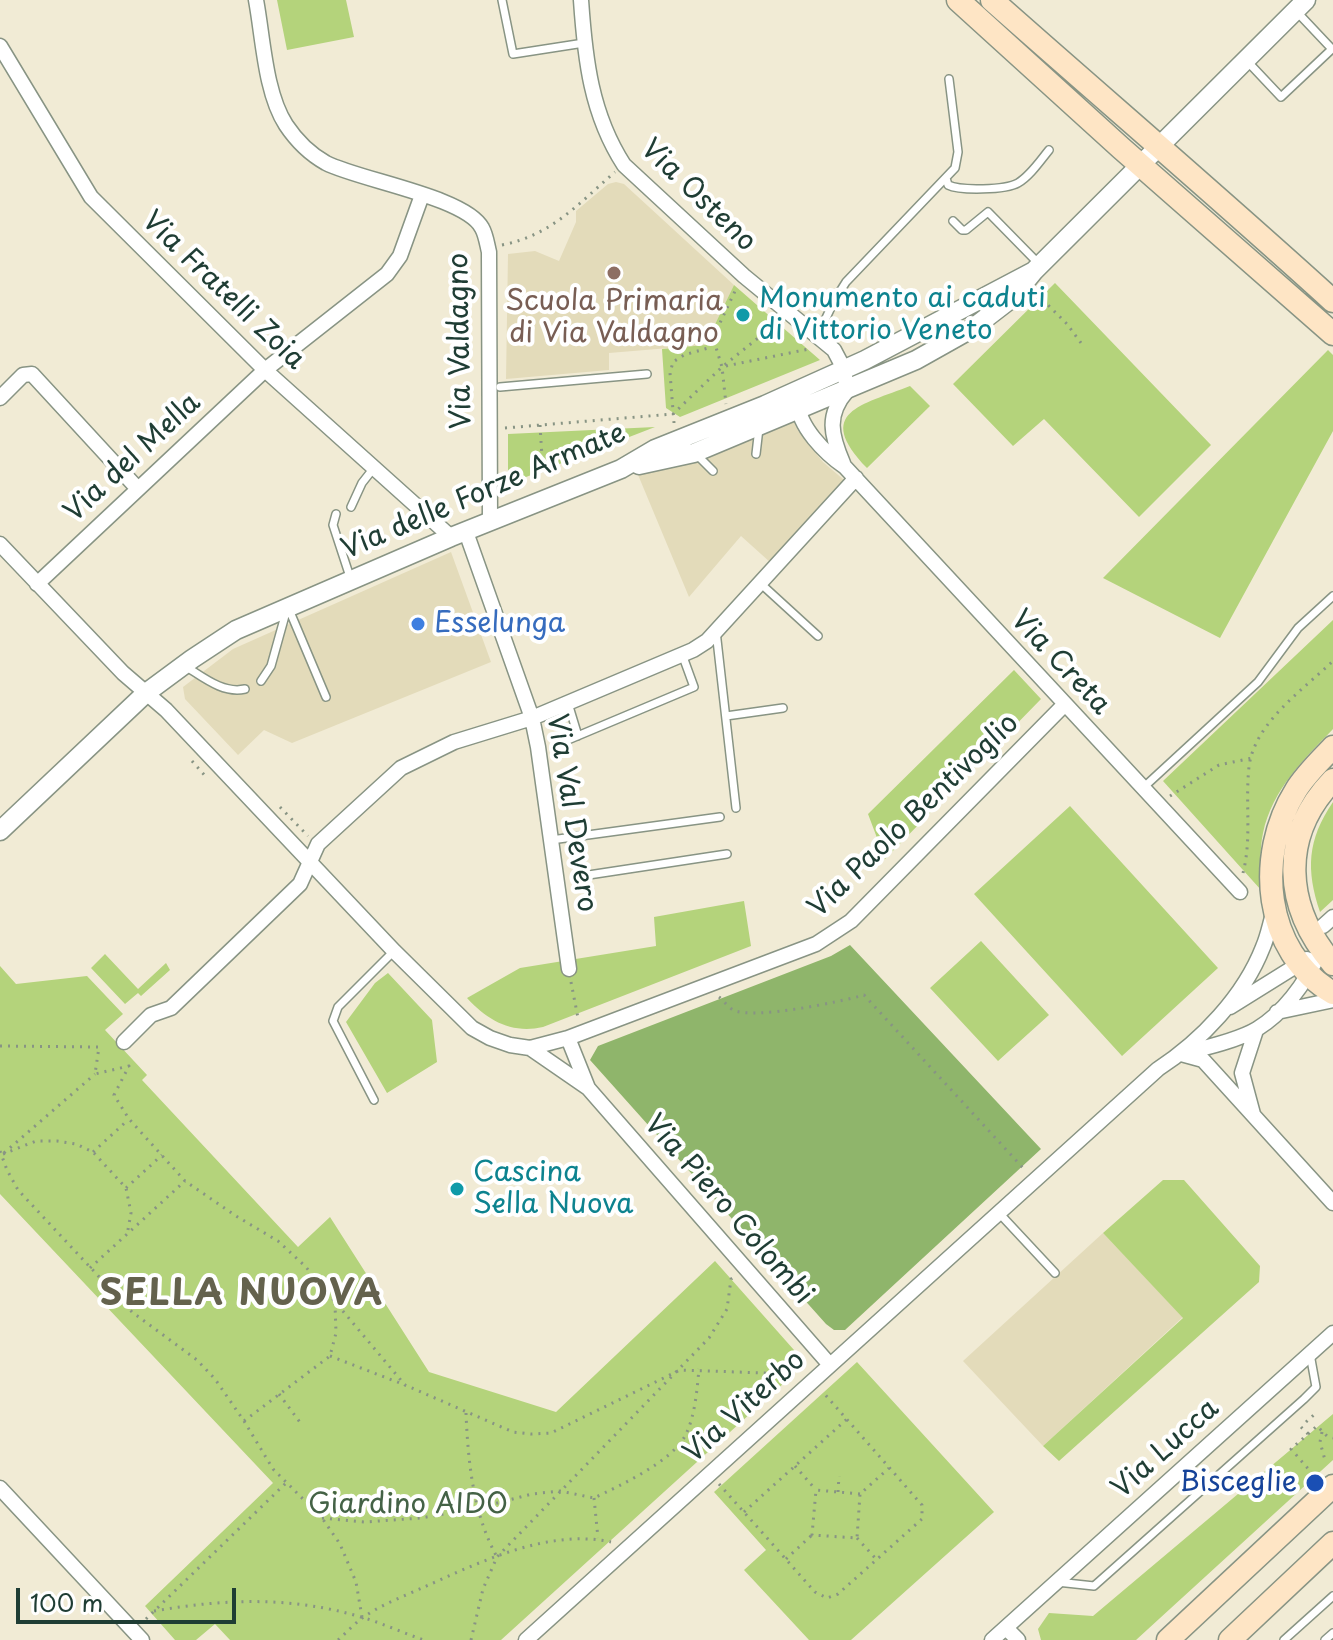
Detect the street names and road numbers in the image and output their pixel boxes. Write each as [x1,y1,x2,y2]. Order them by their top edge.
street label: Via Osteno [633,133,763,259]
street label: Via Fratelli Zoia [135,205,311,377]
street label: Via Valdagno [443,253,479,429]
street label: Via del Mella [58,387,208,529]
street label: Via delle Forze Armate [337,417,631,567]
street label: Via Creta [1003,604,1117,722]
street label: Via Paolo Bentivoglio [802,707,1026,925]
street label: Via Val Devero [539,712,603,914]
street label: Via Piero Colombi [637,1108,819,1312]
street label: Via Viterbo [678,1344,812,1470]
street label: Via Lucca [1106,1392,1226,1506]

